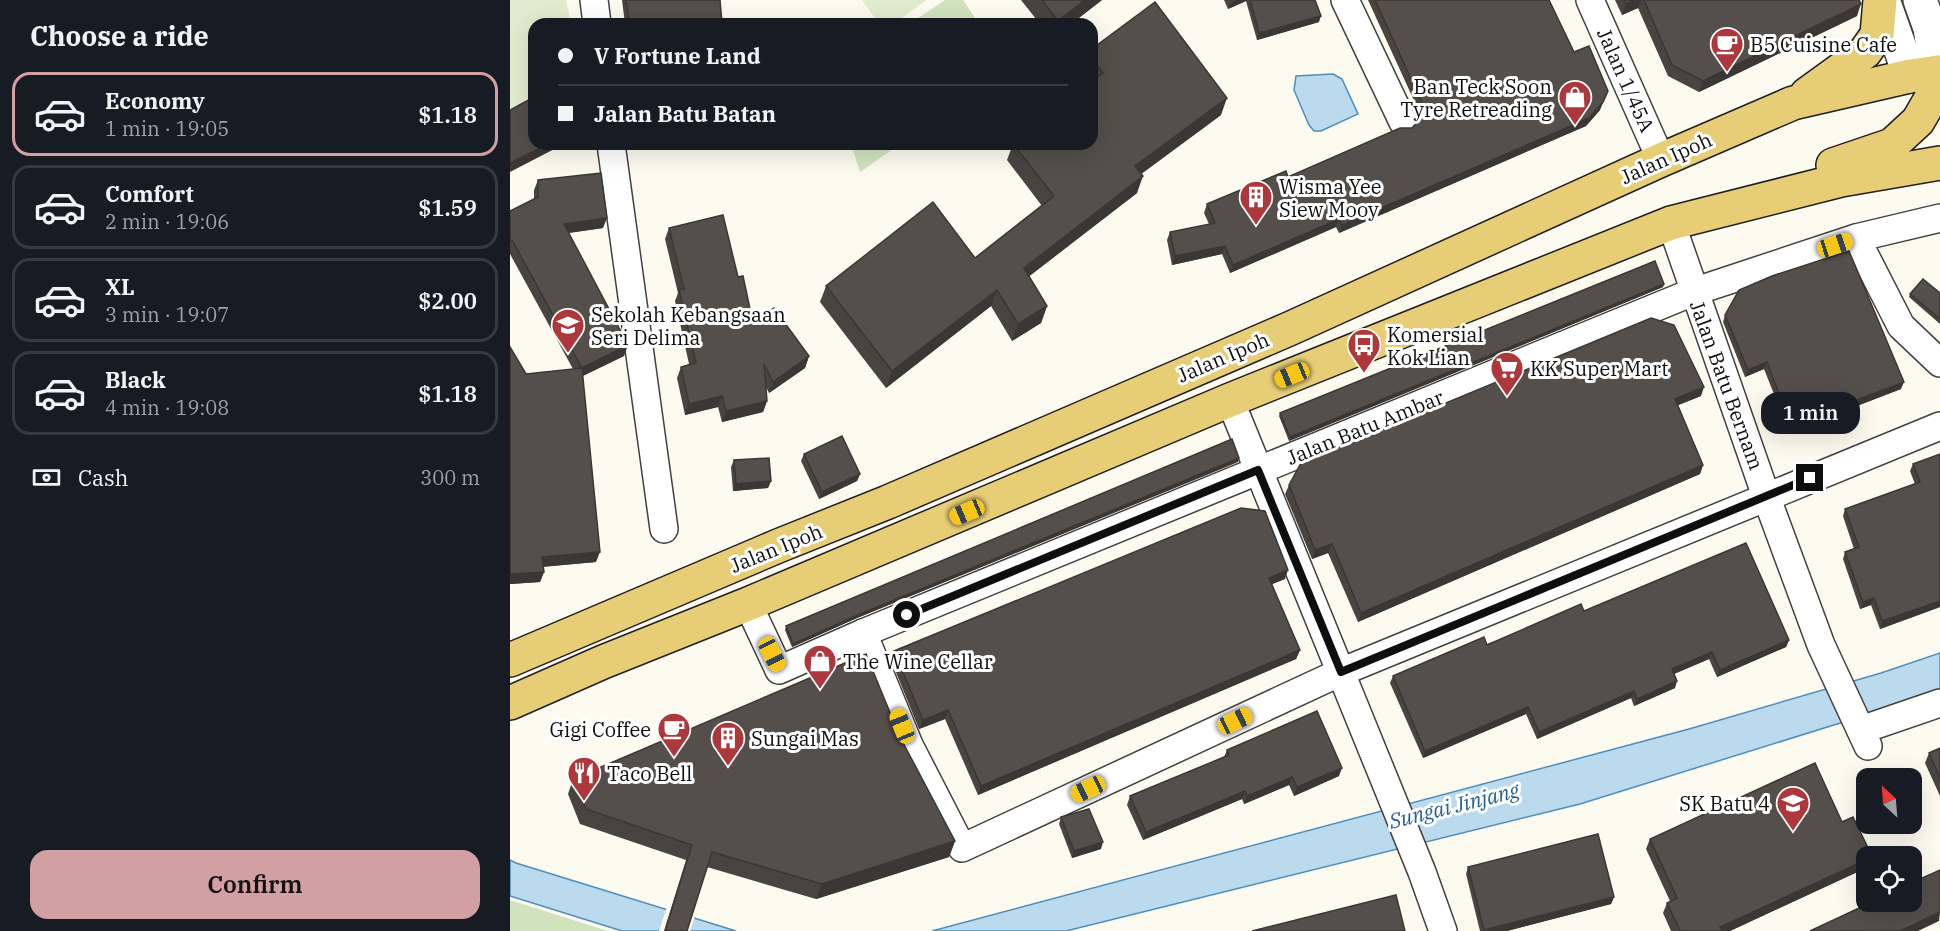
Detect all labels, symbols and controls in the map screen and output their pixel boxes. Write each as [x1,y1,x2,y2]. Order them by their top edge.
text: Choose a ride [30,18,209,53]
street label: Jalan 1/45A [1591,24,1661,137]
cafe icon: B5 Cuisine Cafe [1709,26,1745,73]
place label: B5 Cuisine Cafe [1750,31,1897,58]
text: V Fortune Land [594,41,761,70]
place label: Ban Teck Soon Tyre Retreading [1400,73,1552,123]
shop icon: Ban Teck Soon Tyre Retreading [1557,79,1593,126]
text: Economy [105,86,205,115]
icon: car [33,87,87,141]
text: Jalan Batu Batan [594,99,776,128]
text: $1.18 [418,100,477,129]
text: 1 min · 19:05 [105,115,229,142]
street label: Jalan Ipoh [1616,126,1716,190]
place label: Wisma Yee Siew Mooy [1279,173,1381,223]
text: Comfort [105,179,194,208]
building icon: Wisma Yee Siew Mooy [1238,179,1274,226]
icon: car [33,180,87,234]
text: $1.59 [418,193,477,222]
text: 2 min · 19:06 [105,208,229,235]
car [1815,231,1855,259]
text: XL [105,272,135,301]
icon: car [33,273,87,327]
text: $2.00 [418,286,477,315]
street label: Jalan Batu Bernam [1684,297,1770,473]
text: 3 min · 19:07 [105,301,229,328]
place label: Sekolah Kebangsaan Seri Delima [591,301,786,351]
school or university icon: Sekolah Kebangsaan Seri Delima [550,307,586,354]
place label: Komersial Kok Lian [1387,321,1484,371]
street label: Jalan Ipoh [1173,326,1273,388]
bus stop icon: Komersial Kok Lian [1346,327,1382,374]
supermarket icon: KK Super Mart [1489,350,1525,397]
place label: KK Super Mart [1530,355,1668,382]
car [1272,360,1312,390]
text: Black [105,365,166,394]
icon: car [33,366,87,420]
text: $1.18 [418,379,477,408]
street label: Jalan Batu Ambar [1282,383,1448,471]
callout: 1 min [1760,391,1860,433]
text: 4 min · 19:08 [105,394,229,421]
text: 1 min [1783,399,1838,426]
icon: cash [30,461,63,494]
text: Cash [78,463,129,492]
text: 300 m [420,464,480,491]
route end [1796,464,1823,491]
car [947,497,987,527]
street label: Jalan Ipoh [726,517,826,579]
route start [893,601,920,628]
car [756,634,788,674]
shop icon: The Wine Cellar [802,643,838,690]
place label: The Wine Cellar [843,648,993,675]
car [1215,705,1255,737]
car [887,706,917,746]
cafe icon: Gigi Coffee [656,711,692,758]
place label: Gigi Coffee [550,716,651,743]
building icon: Sungai Mas [710,720,746,767]
place label: Sungai Mas [751,725,859,752]
restaurant icon: Taco Bell [566,755,602,802]
place label: Taco Bell [607,760,692,787]
north arrow [1856,768,1922,834]
map controls [1856,768,1922,912]
car [1068,773,1108,805]
water label: Sungai Jinjang [1385,775,1523,835]
school or university icon: SK Batu 4 [1775,785,1811,832]
place label: SK Batu 4 [1679,790,1770,817]
button: locate [1856,846,1922,912]
button: Confirm [30,850,480,919]

